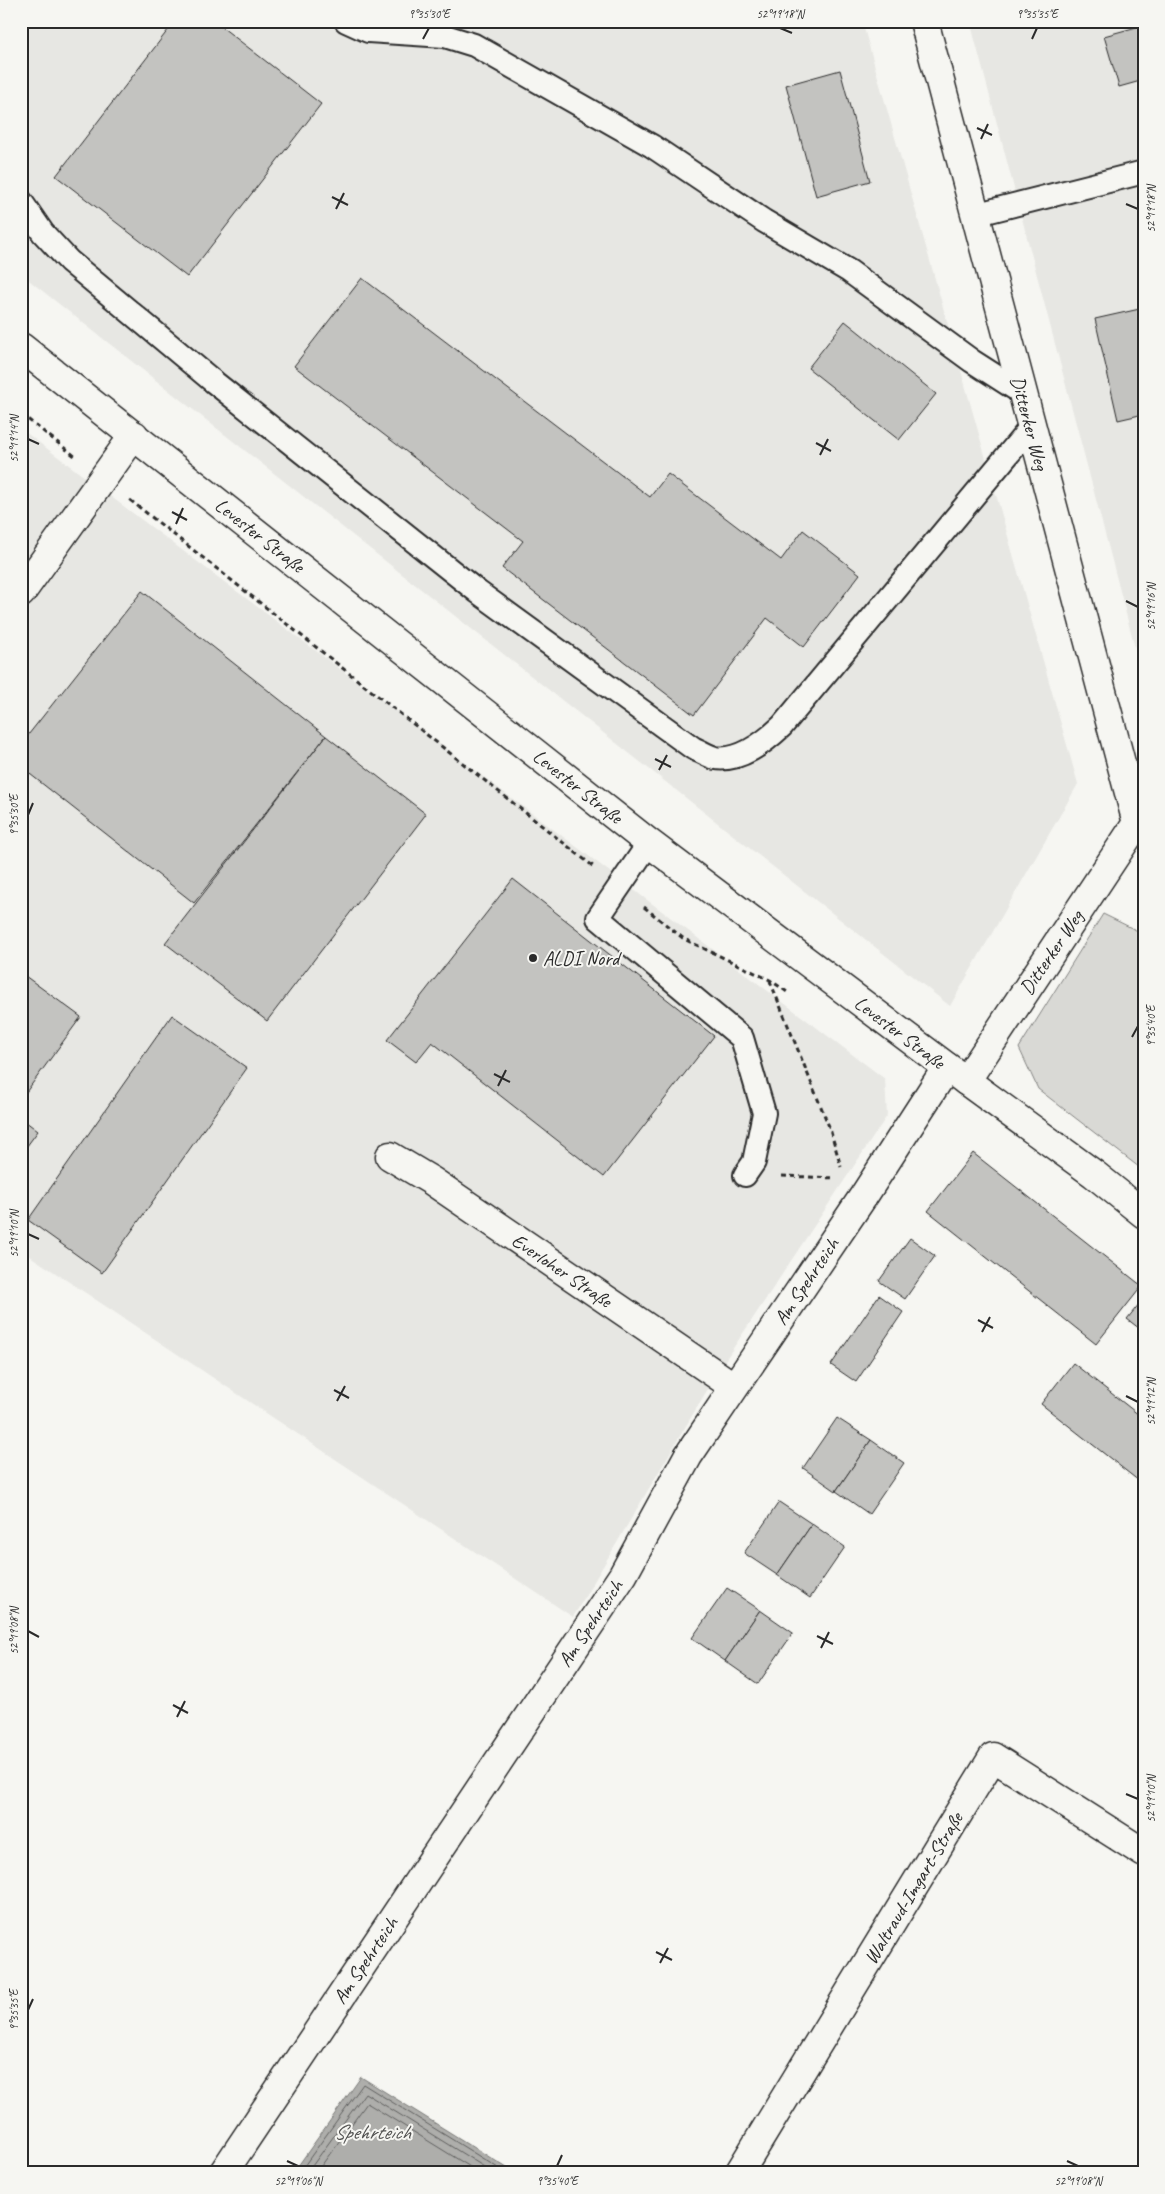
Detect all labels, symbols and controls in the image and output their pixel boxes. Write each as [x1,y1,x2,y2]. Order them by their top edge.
text: 9°35'30"E [409,6,451,22]
text: 52°19'18"N [756,6,805,22]
text: 9°35'35"E [1017,6,1059,22]
text: 52°19'18"N [1143,184,1159,233]
street label: Ditterker Weg [1005,373,1055,475]
text: 52°19'14"N [6,414,22,463]
street label: Levester Straße [210,493,311,579]
text: 52°19'16"N [1143,582,1159,631]
street label: Levester Straße [528,744,629,830]
text: 9°35'30"E [6,793,22,836]
street label: Ditterker Weg [1014,904,1090,999]
place label: ALDI Nord [543,946,622,971]
marker: ALDI Nord [527,952,539,964]
street label: Levester Straße [849,990,951,1075]
text: 9°35'40"E [1143,1004,1159,1047]
text: 52°19'10"N [6,1209,22,1258]
street label: Everloher Straße [507,1228,618,1314]
street label: Am Spehrteich [768,1232,846,1330]
text: 52°19'12"N [1143,1377,1159,1426]
street label: Am Spehrteich [552,1574,630,1672]
text: 52°19'08"N [6,1606,22,1655]
text: 52°19'10"N [1143,1774,1159,1823]
street label: Waltraud-Imgart-Straße [858,1807,969,1969]
street label: Am Spehrteich [327,1911,405,2009]
text: 9°35'35"E [6,1988,22,2031]
water label: Spehrteich [334,2119,412,2145]
text: 52°19'06"N [274,2173,323,2189]
text: 9°35'40"E [537,2173,579,2189]
text: 52°19'08"N [1054,2173,1103,2189]

